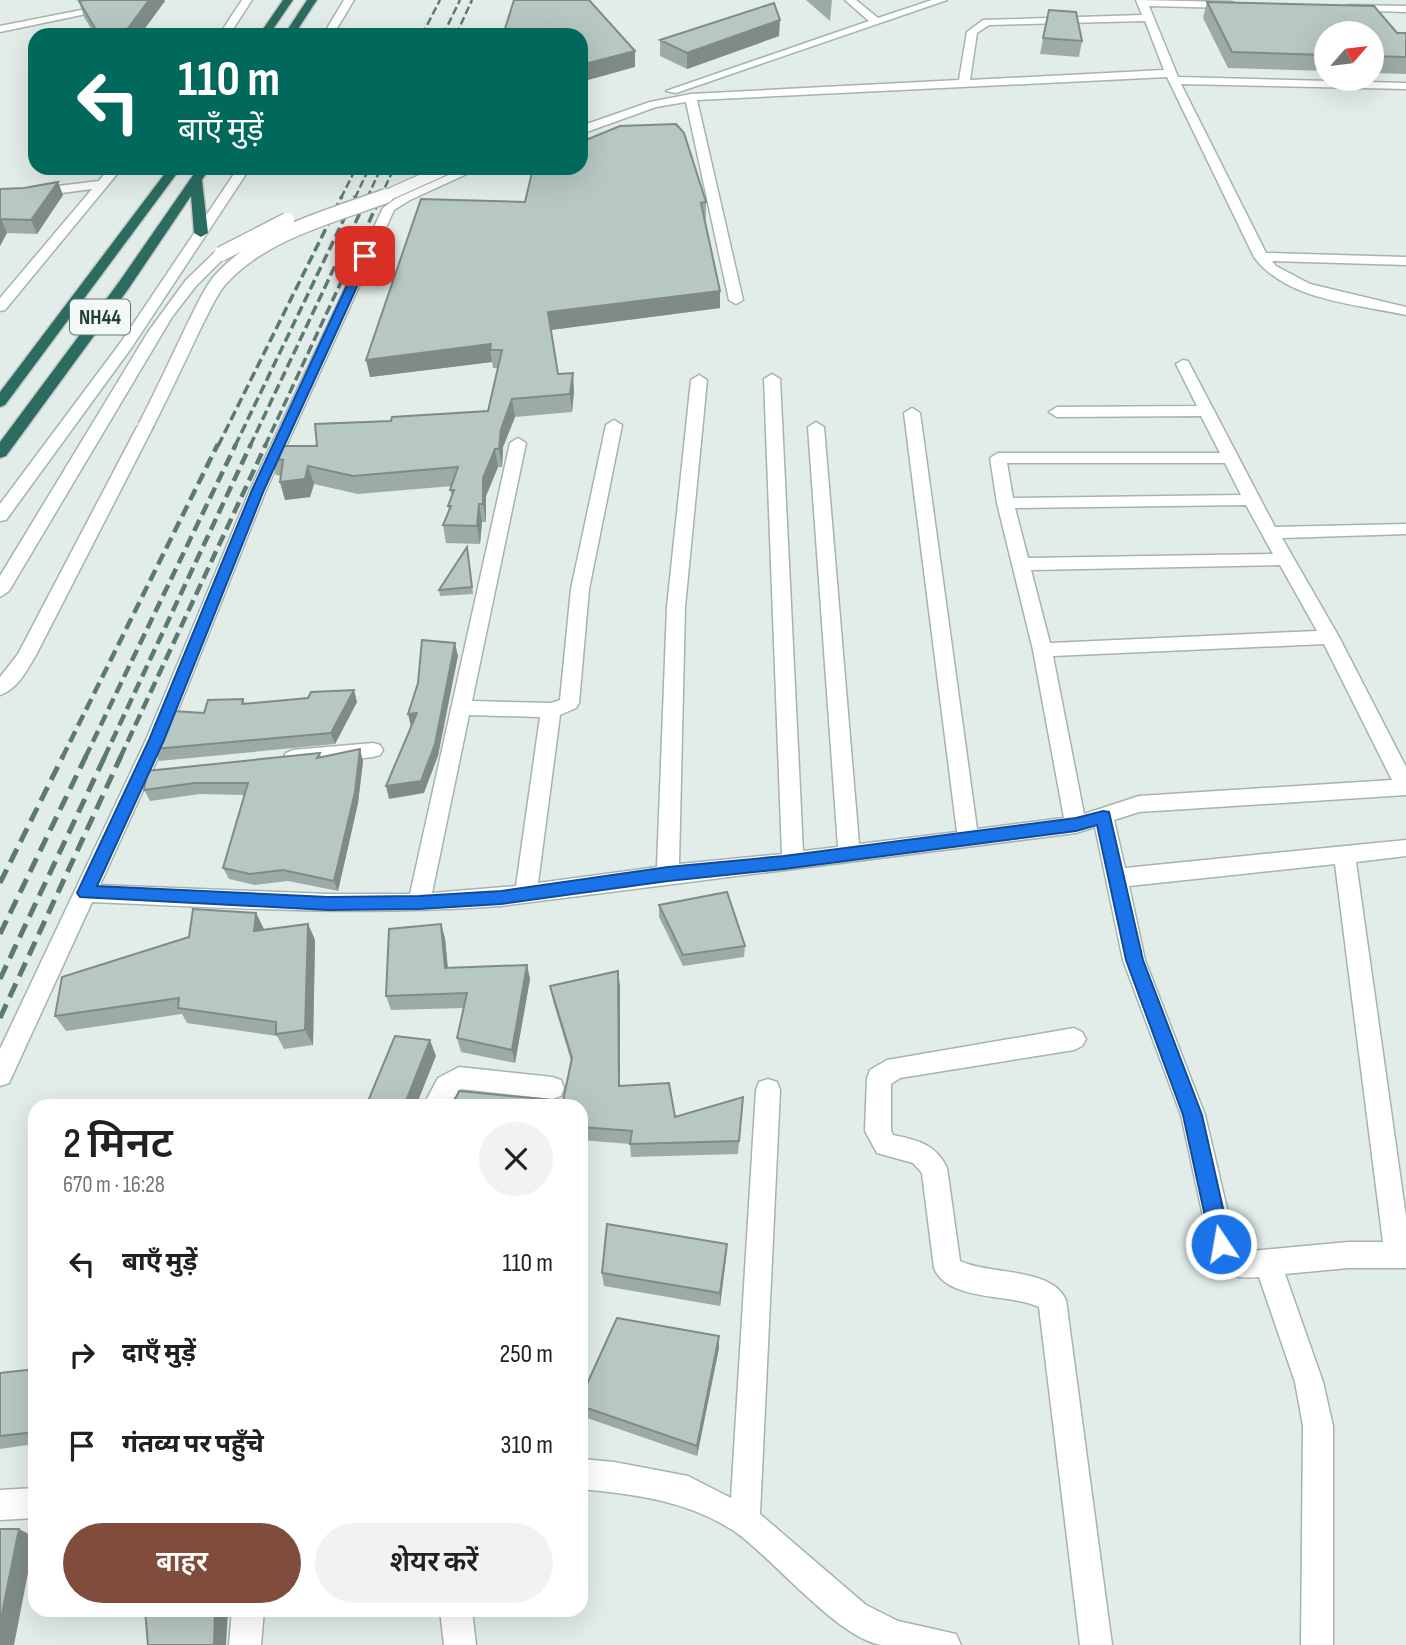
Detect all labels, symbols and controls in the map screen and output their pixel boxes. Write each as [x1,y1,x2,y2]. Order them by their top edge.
north arrow [1314,21,1384,91]
map controls [1314,21,1384,91]
text: 110 m [178,51,280,110]
icon: left [63,56,154,147]
text: बाएँ मुड़ें [178,111,264,150]
pin [335,226,395,286]
icon: arrive [346,237,384,275]
road number: NH44 [70,300,130,334]
text: 2 मिनट [63,1119,173,1170]
button: close [479,1122,553,1196]
text: 670 m · 16:28 [63,1171,165,1199]
position arrow [1184,1207,1258,1281]
icon: left [63,1245,101,1283]
text: बाएँ मुड़ें [122,1247,197,1278]
text: 110 m [502,1248,553,1279]
icon: right [63,1336,101,1374]
text: दाएँ मुड़ें [122,1338,196,1369]
text: 250 m [499,1339,553,1370]
icon: arrive [63,1427,101,1465]
text: गंतव्य पर पहुँचे [122,1429,264,1460]
text: 310 m [501,1430,553,1461]
button: बाहर [63,1523,301,1603]
button: शेयर करें [315,1523,553,1603]

